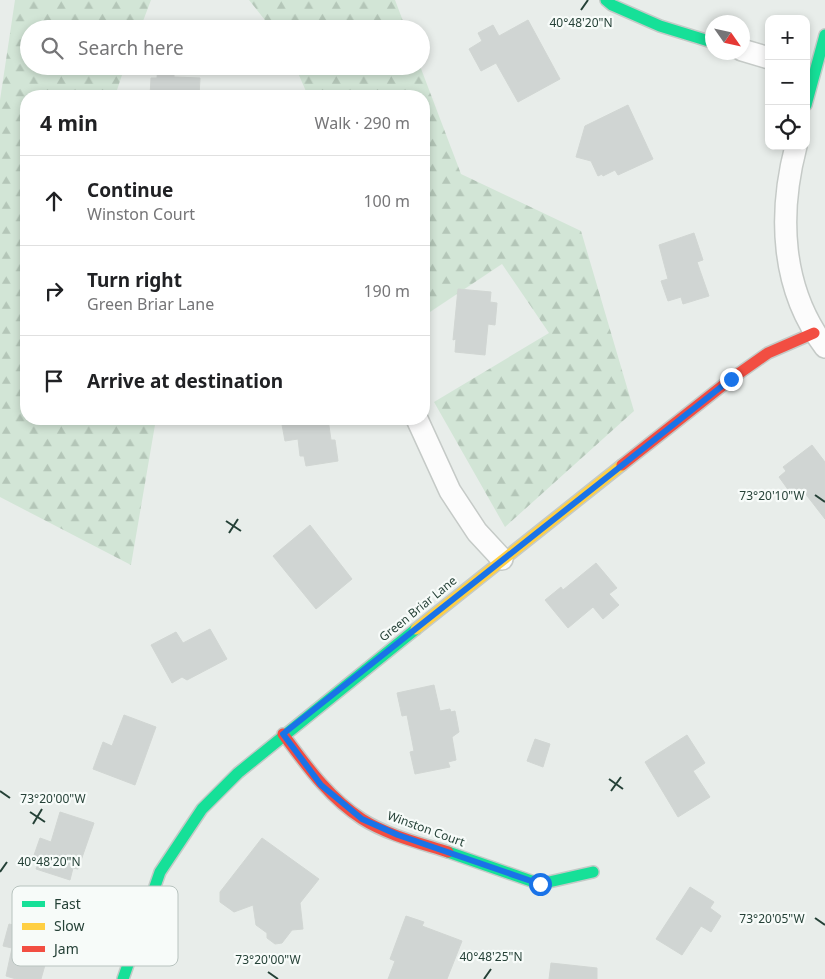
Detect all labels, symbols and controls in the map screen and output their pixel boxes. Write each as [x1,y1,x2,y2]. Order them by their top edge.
text: 40°48'20"N [549,14,613,31]
north arrow [705,15,750,60]
map controls [765,15,810,150]
button: + [765,15,810,60]
search box [20,20,430,75]
icon: search [38,34,66,62]
text: Search here [78,35,184,61]
button: − [765,60,810,105]
button: locate [765,105,810,150]
text: 4 min [40,109,98,137]
text: Walk · 290 m [315,112,410,134]
text: Continue [87,177,173,203]
icon: ahead [40,187,68,215]
text: 100 m [363,190,410,212]
text: Winston Court [87,203,195,225]
text: Turn right [87,267,182,293]
icon: right [40,277,68,305]
text: 190 m [363,280,410,302]
text: Green Briar Lane [87,293,214,315]
icon: arrive [40,367,68,395]
text: Arrive at destination [87,368,283,394]
route end [720,368,743,391]
text: 73°20'10"W [739,487,805,504]
street label: Green Briar Lane [375,572,460,645]
text: 73°20'00"W [20,790,86,807]
street label: Winston Court [385,807,468,851]
text: 40°48'20"N [17,853,81,870]
route start [529,873,552,896]
legend [12,886,178,966]
text: Fast [54,894,81,913]
text: 73°20'05"W [739,910,805,927]
text: Slow [54,916,85,935]
text: Jam [52,939,79,958]
text: 40°48'25"N [459,948,523,965]
text: 73°20'00"W [235,951,301,968]

